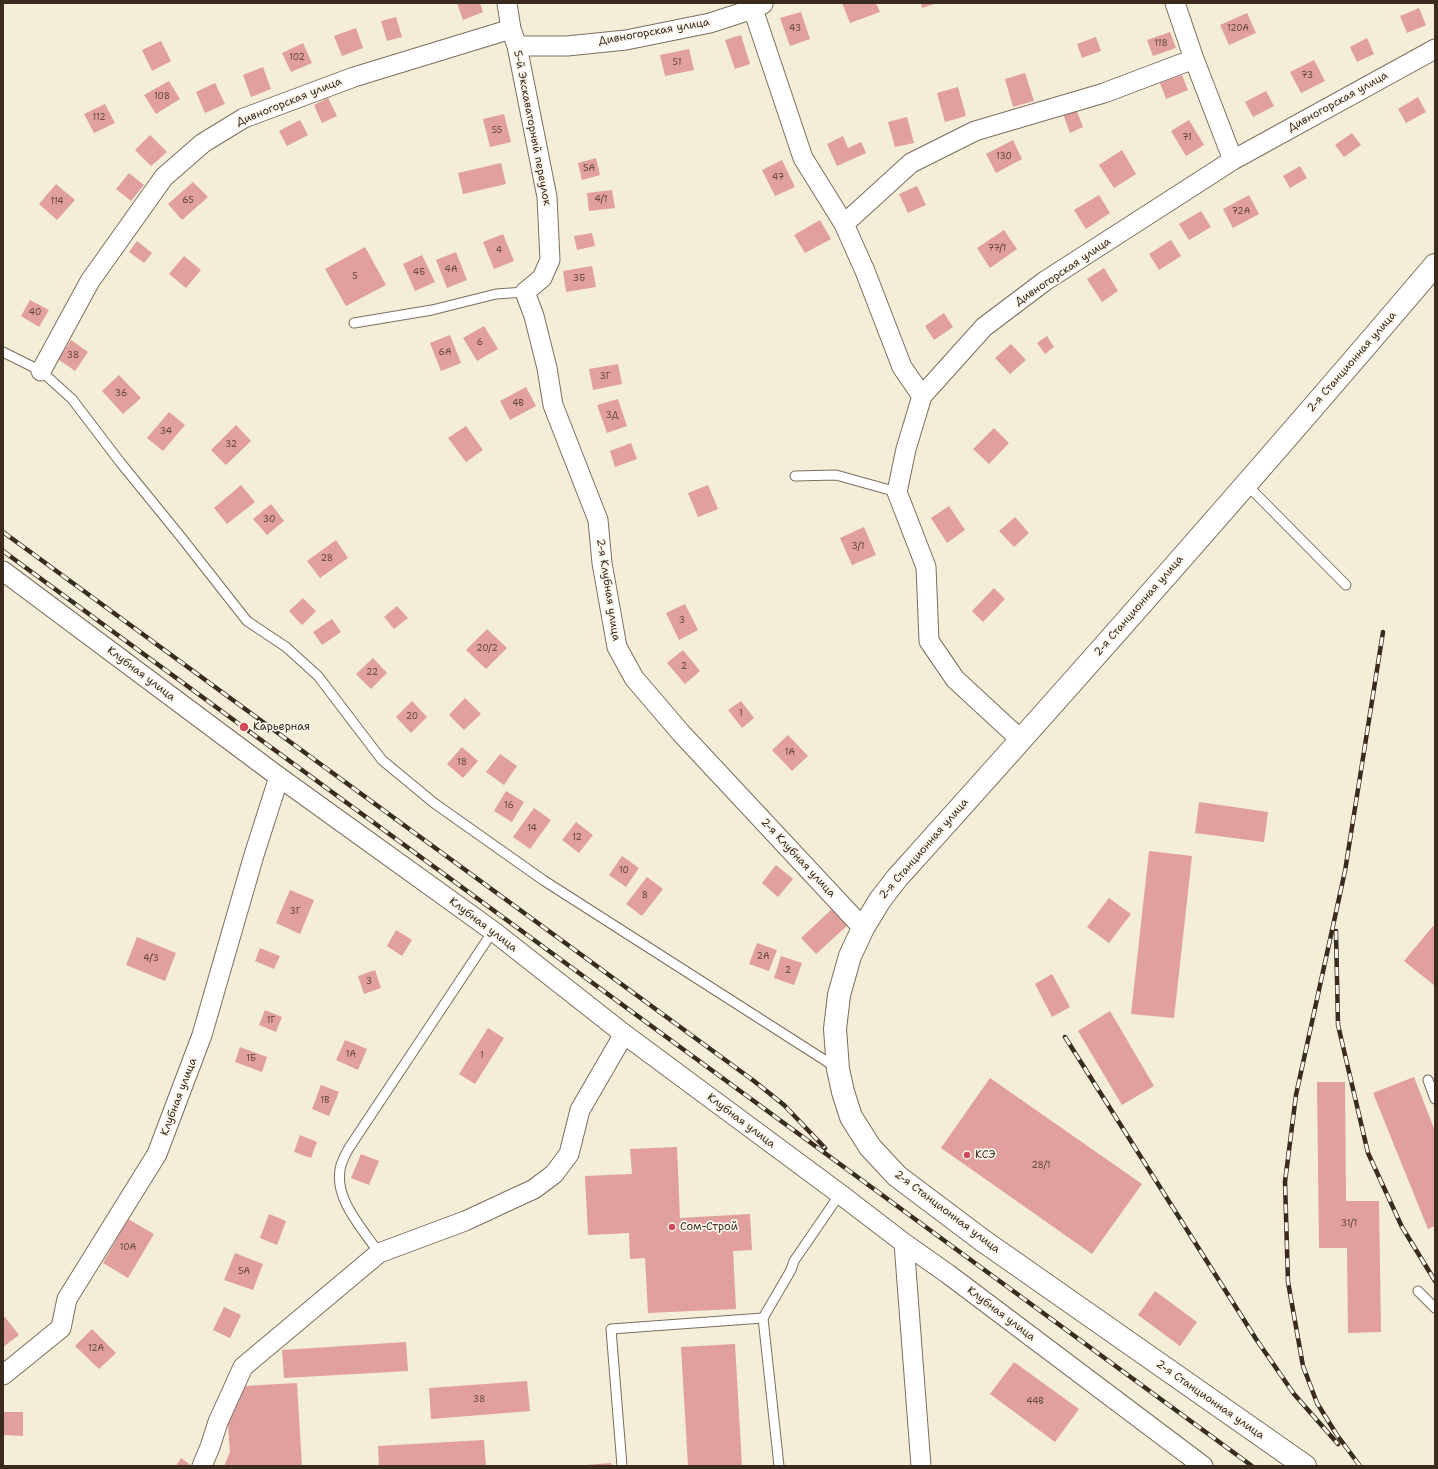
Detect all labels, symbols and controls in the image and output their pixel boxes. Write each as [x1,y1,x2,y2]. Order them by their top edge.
street label: Дивногорская улица [597,16,711,48]
house number: 43 [789,24,801,34]
house number: 120А [1227,24,1249,34]
house number: 118 [1154,39,1168,49]
street label: 5-й Экскаваторный переулок [510,49,554,207]
house number: 102 [289,53,305,63]
house number: 51 [673,58,681,68]
street label: Дивногорская улица [1286,69,1390,135]
house number: 73 [1301,71,1313,81]
street label: Дивногорская улица [234,75,344,129]
house number: 108 [154,92,170,102]
house number: 112 [92,113,106,123]
house number: 55 [492,126,502,136]
house number: 71 [1182,133,1192,143]
house number: 130 [996,152,1012,162]
house number: 5А [583,164,595,174]
house number: 47 [772,173,784,183]
house number: 4/1 [594,195,608,205]
house number: 65 [182,196,194,206]
house number: 114 [50,197,64,207]
house number: 72А [1232,207,1250,217]
street label: Дивногорская улица [1013,235,1113,309]
house number: 77/1 [988,244,1006,254]
house number: 4 [496,246,502,256]
house number: 4А [445,265,457,275]
house number: 4Б [413,268,425,278]
house number: 5 [352,272,358,282]
house number: 3Б [573,274,585,284]
house number: 40 [29,308,41,318]
street label: 2-я Станционная улица [1305,309,1399,415]
house number: 6 [477,338,483,348]
house number: 6А [439,348,451,358]
house number: 38 [67,351,79,361]
house number: 3Г [599,372,611,382]
house number: 36 [115,389,127,399]
house number: 4В [512,399,524,409]
house number: 3Д [605,411,619,421]
house number: 34 [160,427,172,437]
house number: 32 [225,440,237,450]
house number: 30 [263,515,275,525]
street label: 2-я Клубная улица [593,538,623,642]
house number: 3/1 [851,542,865,552]
street label: 2-я Станционная улица [1092,553,1186,659]
house number: 28 [321,554,333,564]
house number: 3 [679,616,685,626]
street label: Клубная улица [104,644,178,704]
house number: 20/2 [476,644,498,654]
house number: 2 [681,662,687,672]
house number: 22 [366,668,378,678]
house number: 1 [739,709,743,719]
house number: 20 [406,712,418,722]
place label: Карьерная [253,720,310,734]
marker: Карьерная [238,721,250,733]
house number: 1А [785,748,795,758]
house number: 18 [457,758,467,768]
street label: 2-я Станционная улица [877,796,971,902]
house number: 16 [504,801,514,811]
street label: 2-я Клубная улица [758,816,838,900]
house number: 14 [527,824,537,834]
house number: 12 [572,833,582,843]
house number: 10 [619,866,629,876]
house number: 8 [642,891,648,901]
street label: Клубная улица [446,895,520,955]
house number: 3Г [289,907,301,917]
house number: 2А [757,952,769,962]
house number: 4/3 [143,954,159,964]
house number: 2 [785,966,791,976]
house number: 3 [366,977,372,987]
house number: 1Г [267,1016,275,1026]
house number: 1А [346,1050,356,1060]
house number: 1 [480,1051,484,1061]
house number: 1Б [246,1054,256,1064]
street label: Клубная улица [158,1056,200,1138]
street label: Клубная улица [704,1091,778,1151]
house number: 1В [320,1096,330,1106]
place label: КСЭ [975,1148,995,1162]
marker: КСЭ [962,1150,972,1160]
house number: 28/1 [1031,1161,1051,1171]
street label: 2-я Станционная улица [891,1168,1003,1256]
house number: 31/1 [1341,1219,1357,1229]
place label: Сом-Строй [680,1220,738,1234]
marker: Сом-Строй [667,1222,677,1232]
house number: 10А [120,1243,136,1253]
house number: 5А [238,1267,250,1277]
street label: Клубная улица [964,1284,1038,1344]
house number: 12А [88,1344,104,1354]
street label: 2-я Станционная улица [1153,1358,1267,1442]
house number: 38 [473,1395,485,1405]
house number: 44В [1026,1397,1044,1407]

